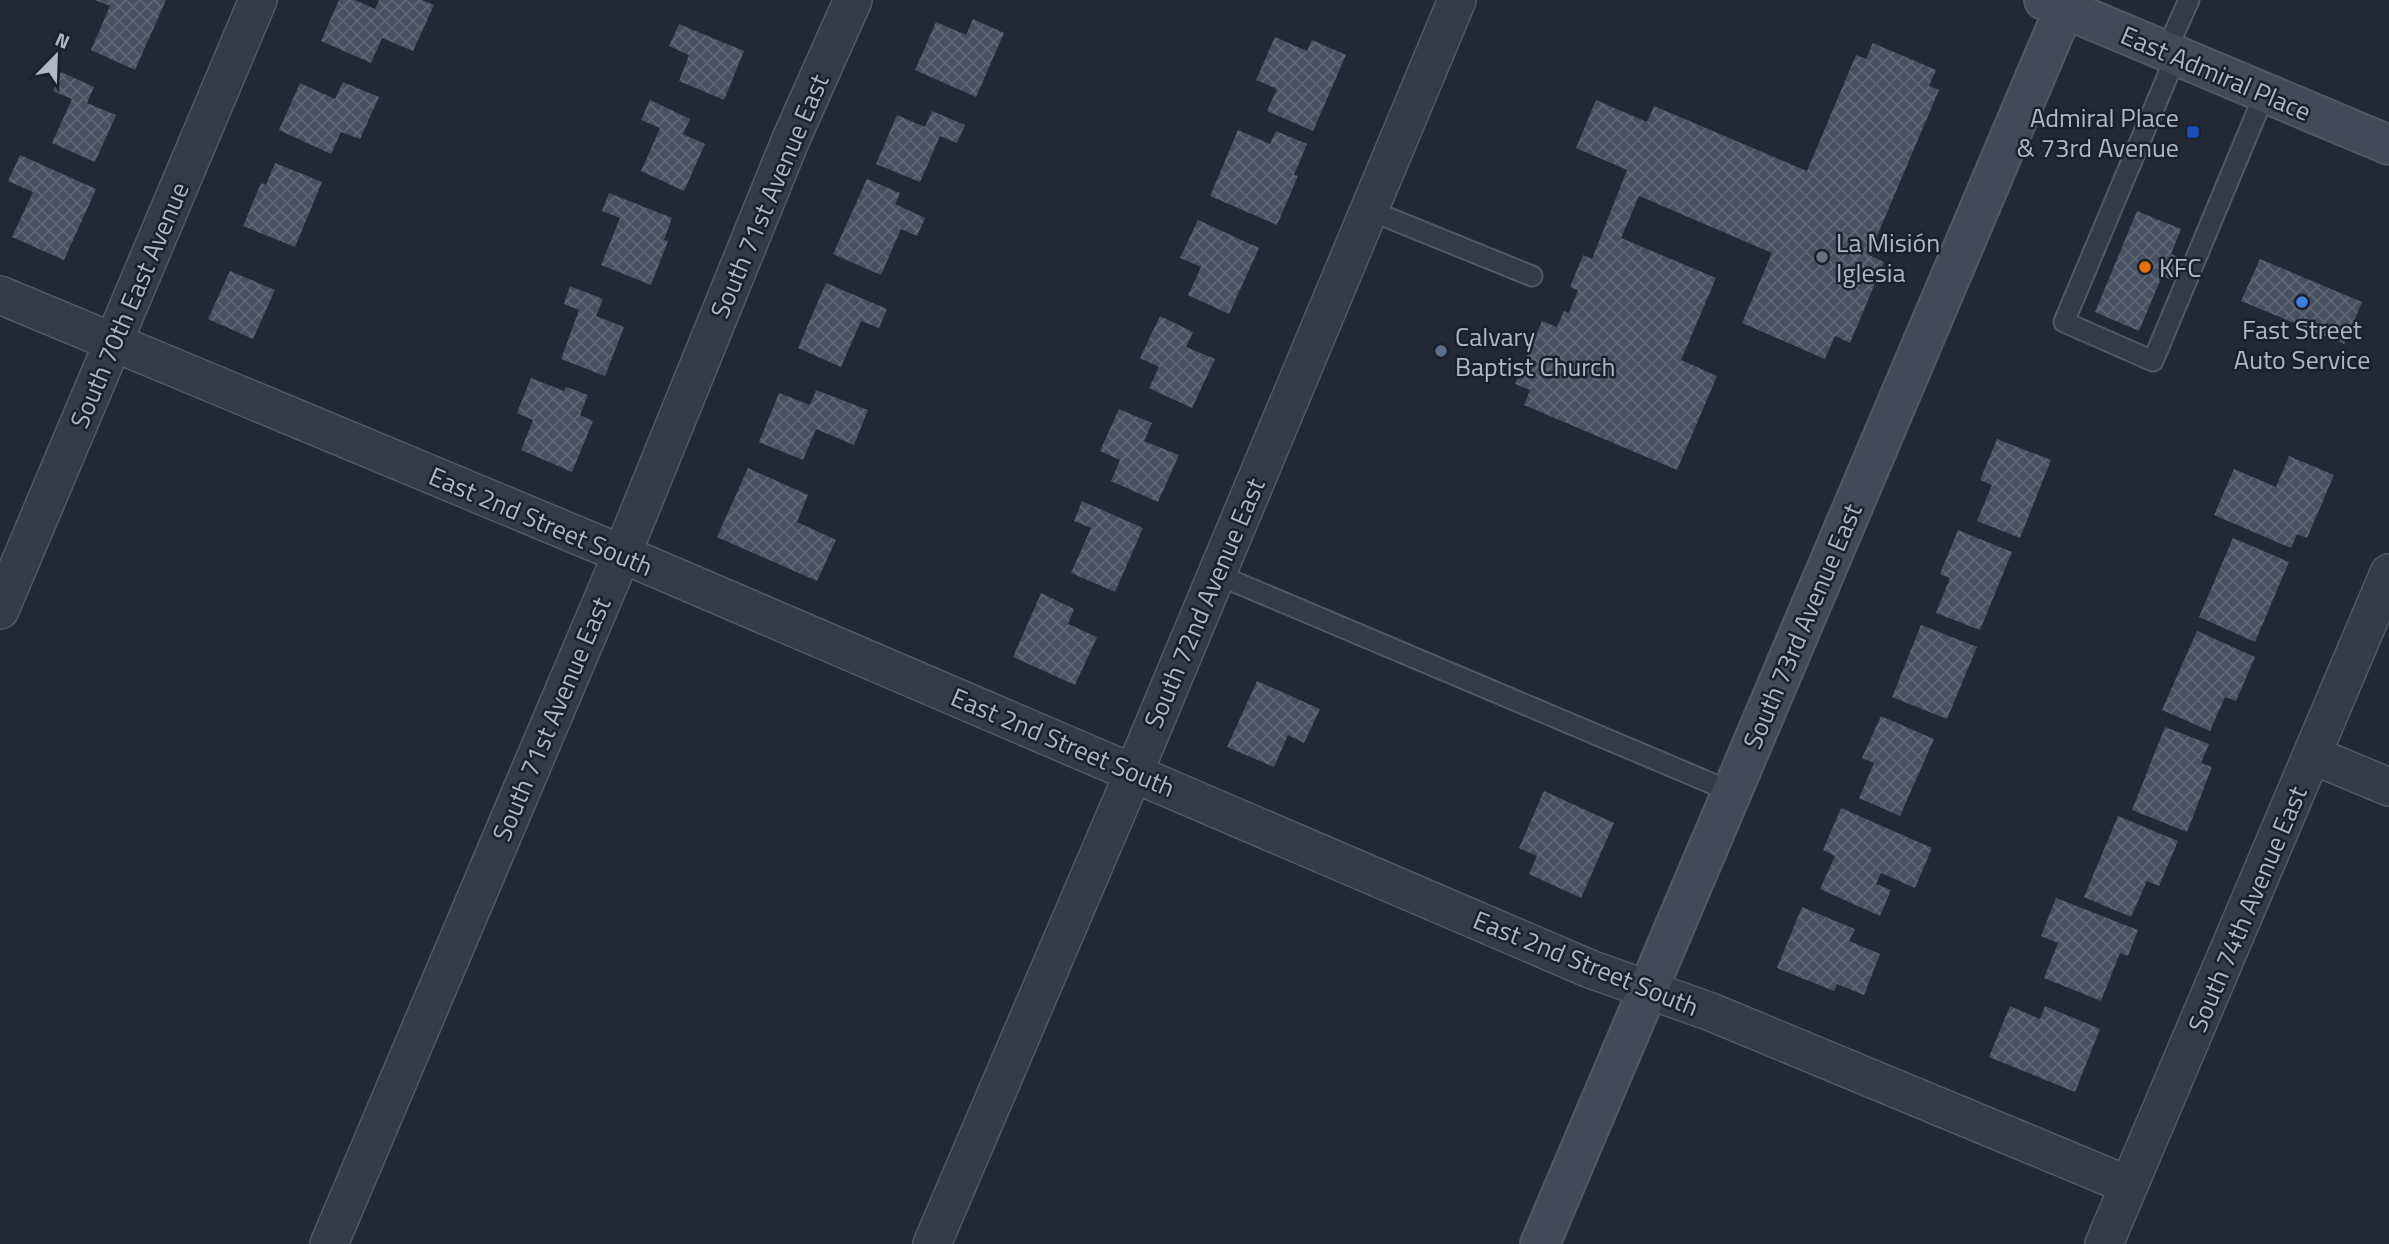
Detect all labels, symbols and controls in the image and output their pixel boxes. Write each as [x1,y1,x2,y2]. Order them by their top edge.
street label: East Admiral Place [2115,15,2317,131]
north arrow [21,21,91,91]
text: N [51,24,75,56]
street label: South 71st Avenue East [700,68,838,324]
place label: Admiral Place & 73rd Avenue [2017,98,2179,167]
marker: Admiral Place & 73rd Avenue [2185,124,2201,140]
street label: South 70th East Avenue [59,176,199,434]
place label: La Misión Iglesia [1836,223,1940,292]
place label: KFC [2159,248,2201,287]
marker: La Misión Iglesia [1814,249,1830,265]
marker: KFC [2137,259,2153,275]
marker: Fast Street Auto Service [2294,294,2310,310]
place label: Fast Street Auto Service [2234,310,2370,379]
place label: Calvary Baptist Church [1455,317,1615,386]
marker: Calvary Baptist Church [1433,343,1449,359]
street label: East 2nd Street South [423,456,659,586]
street label: South 72nd Avenue East [1134,472,1274,734]
street label: South 73rd Avenue East [1733,497,1871,755]
street label: South 71st Avenue East [482,591,620,847]
street label: East 2nd Street South [945,677,1181,807]
street label: South 74th Avenue East [2177,780,2317,1038]
street label: East 2nd Street South [1468,900,1704,1026]

